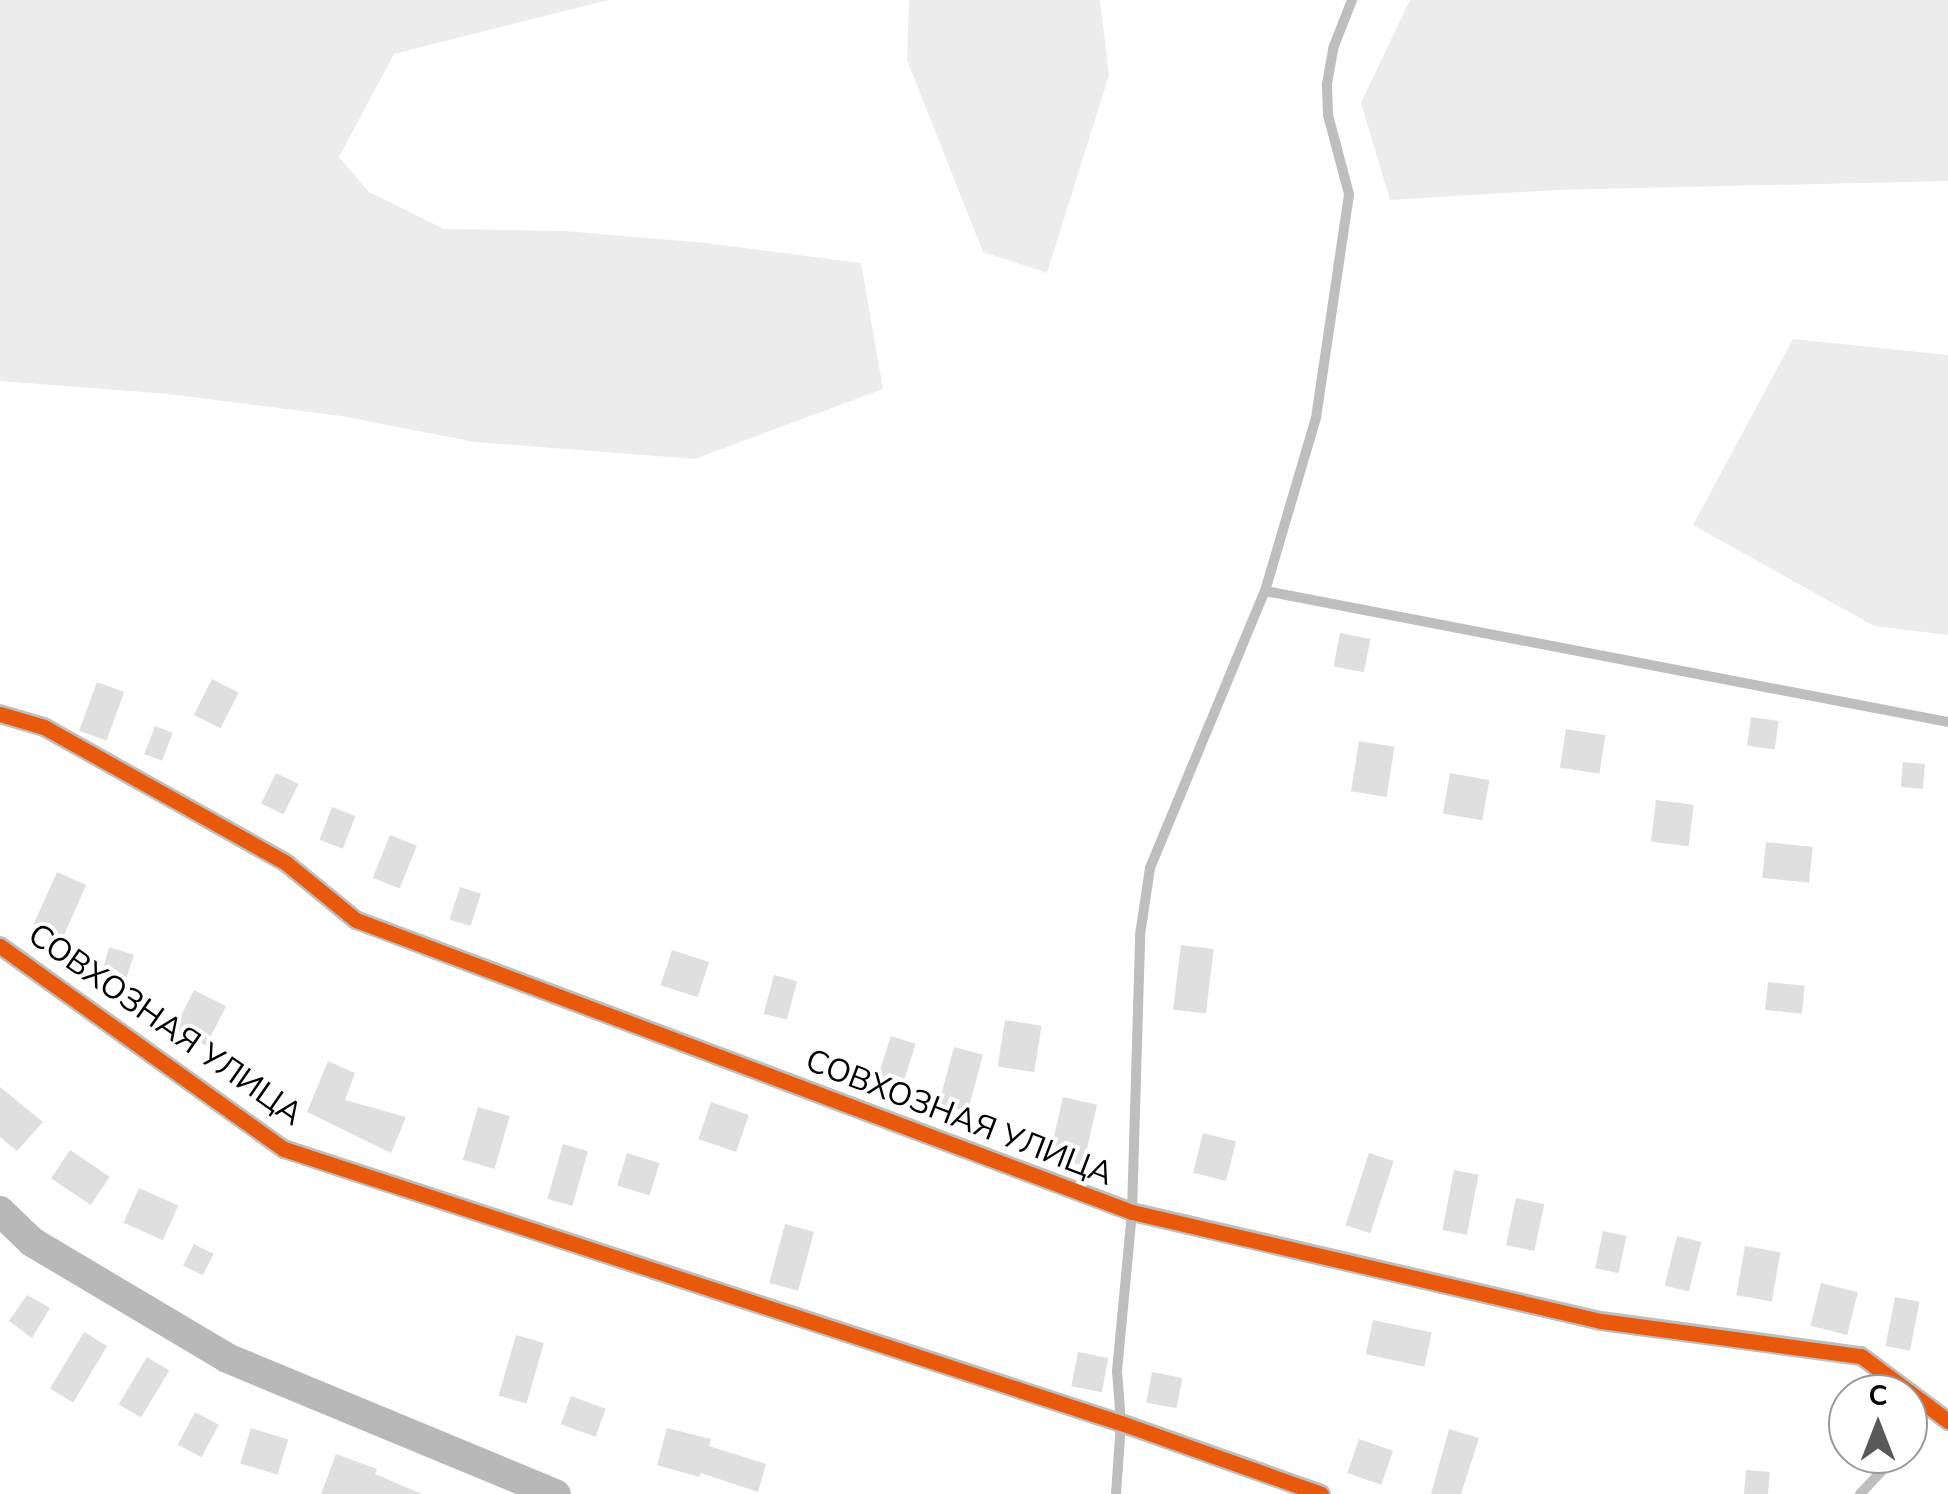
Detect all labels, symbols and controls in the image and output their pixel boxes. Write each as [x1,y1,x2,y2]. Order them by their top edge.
street label: СОВХОЗНАЯ УЛИЦА [20,916,310,1134]
street label: СОВХОЗНАЯ УЛИЦА [800,1042,1118,1194]
north arrow [1828,1374,1928,1474]
text: С [1868,1377,1888,1415]

